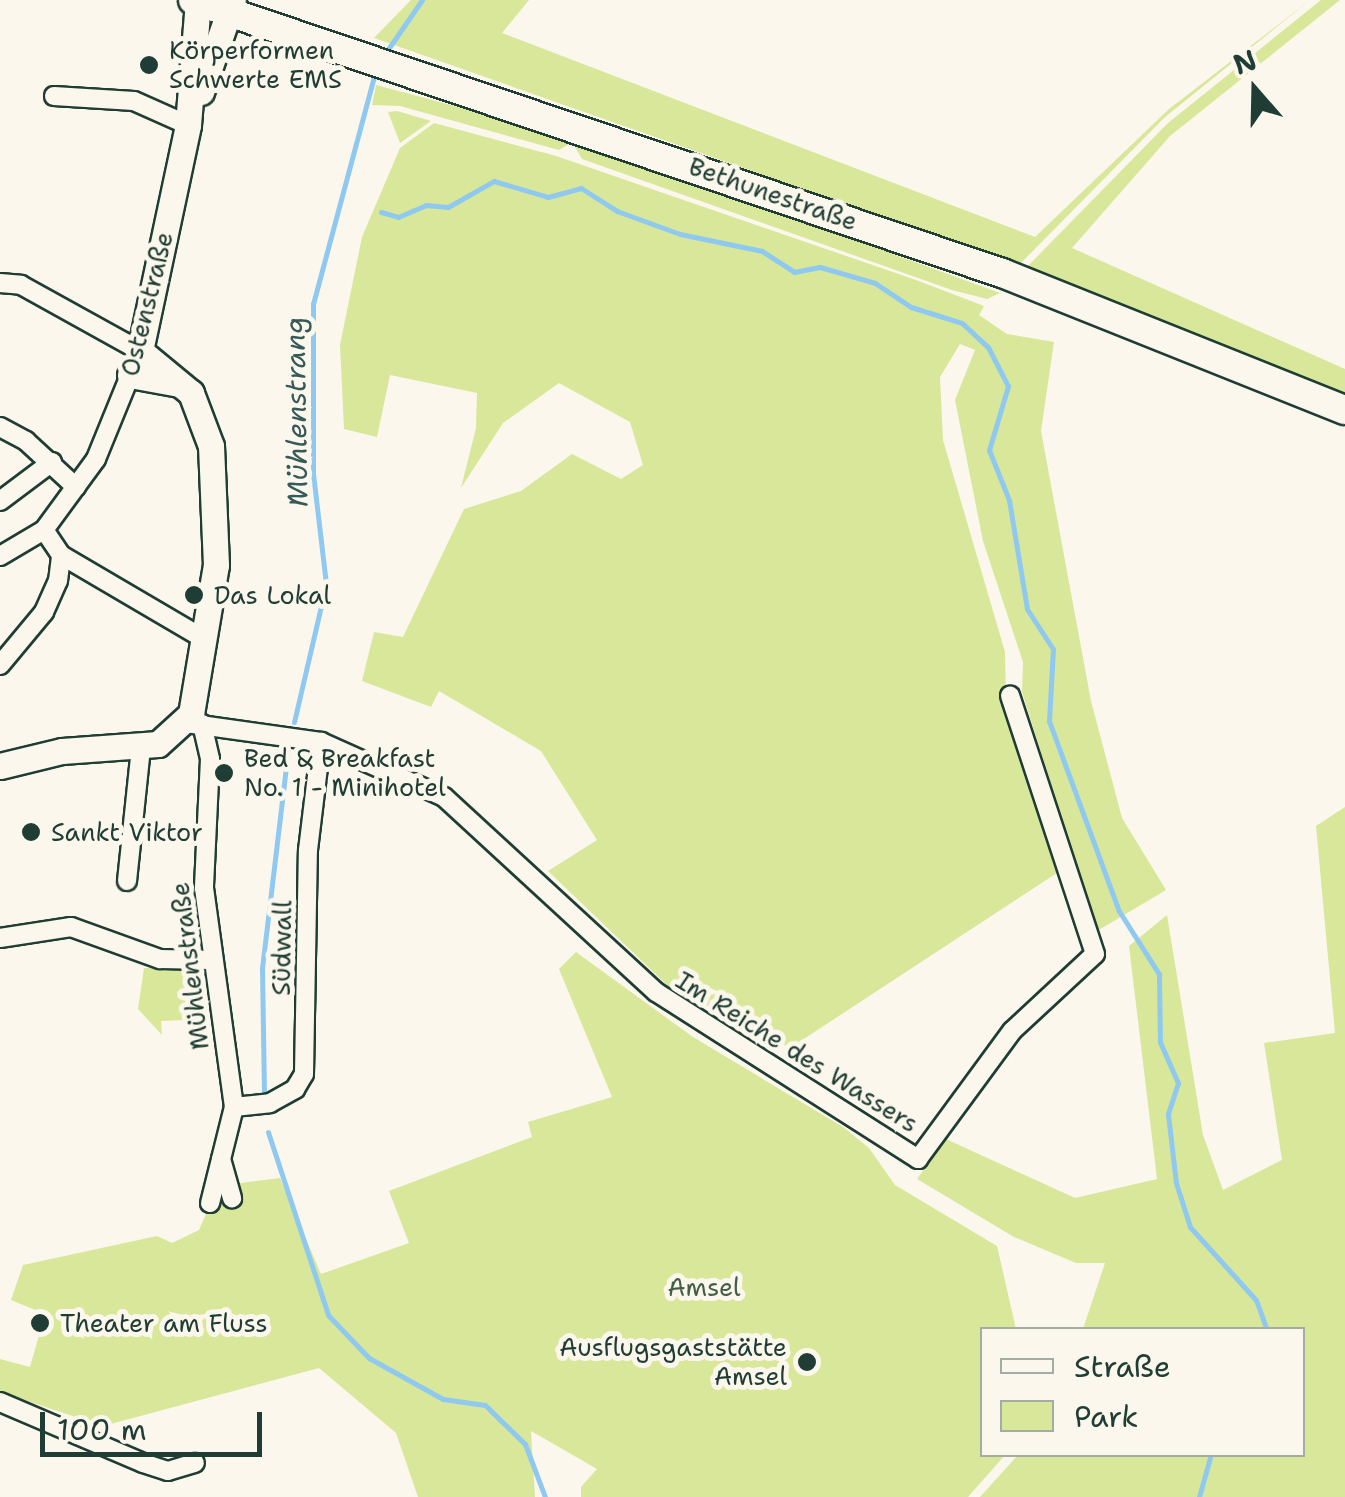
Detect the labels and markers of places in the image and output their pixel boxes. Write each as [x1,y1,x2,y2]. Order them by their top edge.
place label: Körperformen Schwerte EMS [169,36,342,95]
marker: Körperformen Schwerte EMS [138,54,160,76]
place label: Das Lokal [214,580,331,610]
marker: Das Lokal [183,584,205,606]
place label: Bed & Breakfast No. 1 - Minihotel [244,744,446,803]
marker: Bed & Breakfast No. 1 - Minihotel [213,762,235,784]
place label: Sankt Viktor [51,817,203,847]
marker: Sankt Viktor [20,821,42,843]
place label: Theater am Fluss [60,1308,268,1338]
marker: Theater am Fluss [29,1312,51,1334]
place label: Ausflugsgaststätte Amsel [559,1333,787,1392]
marker: Ausflugsgaststätte Amsel [796,1351,818,1373]

